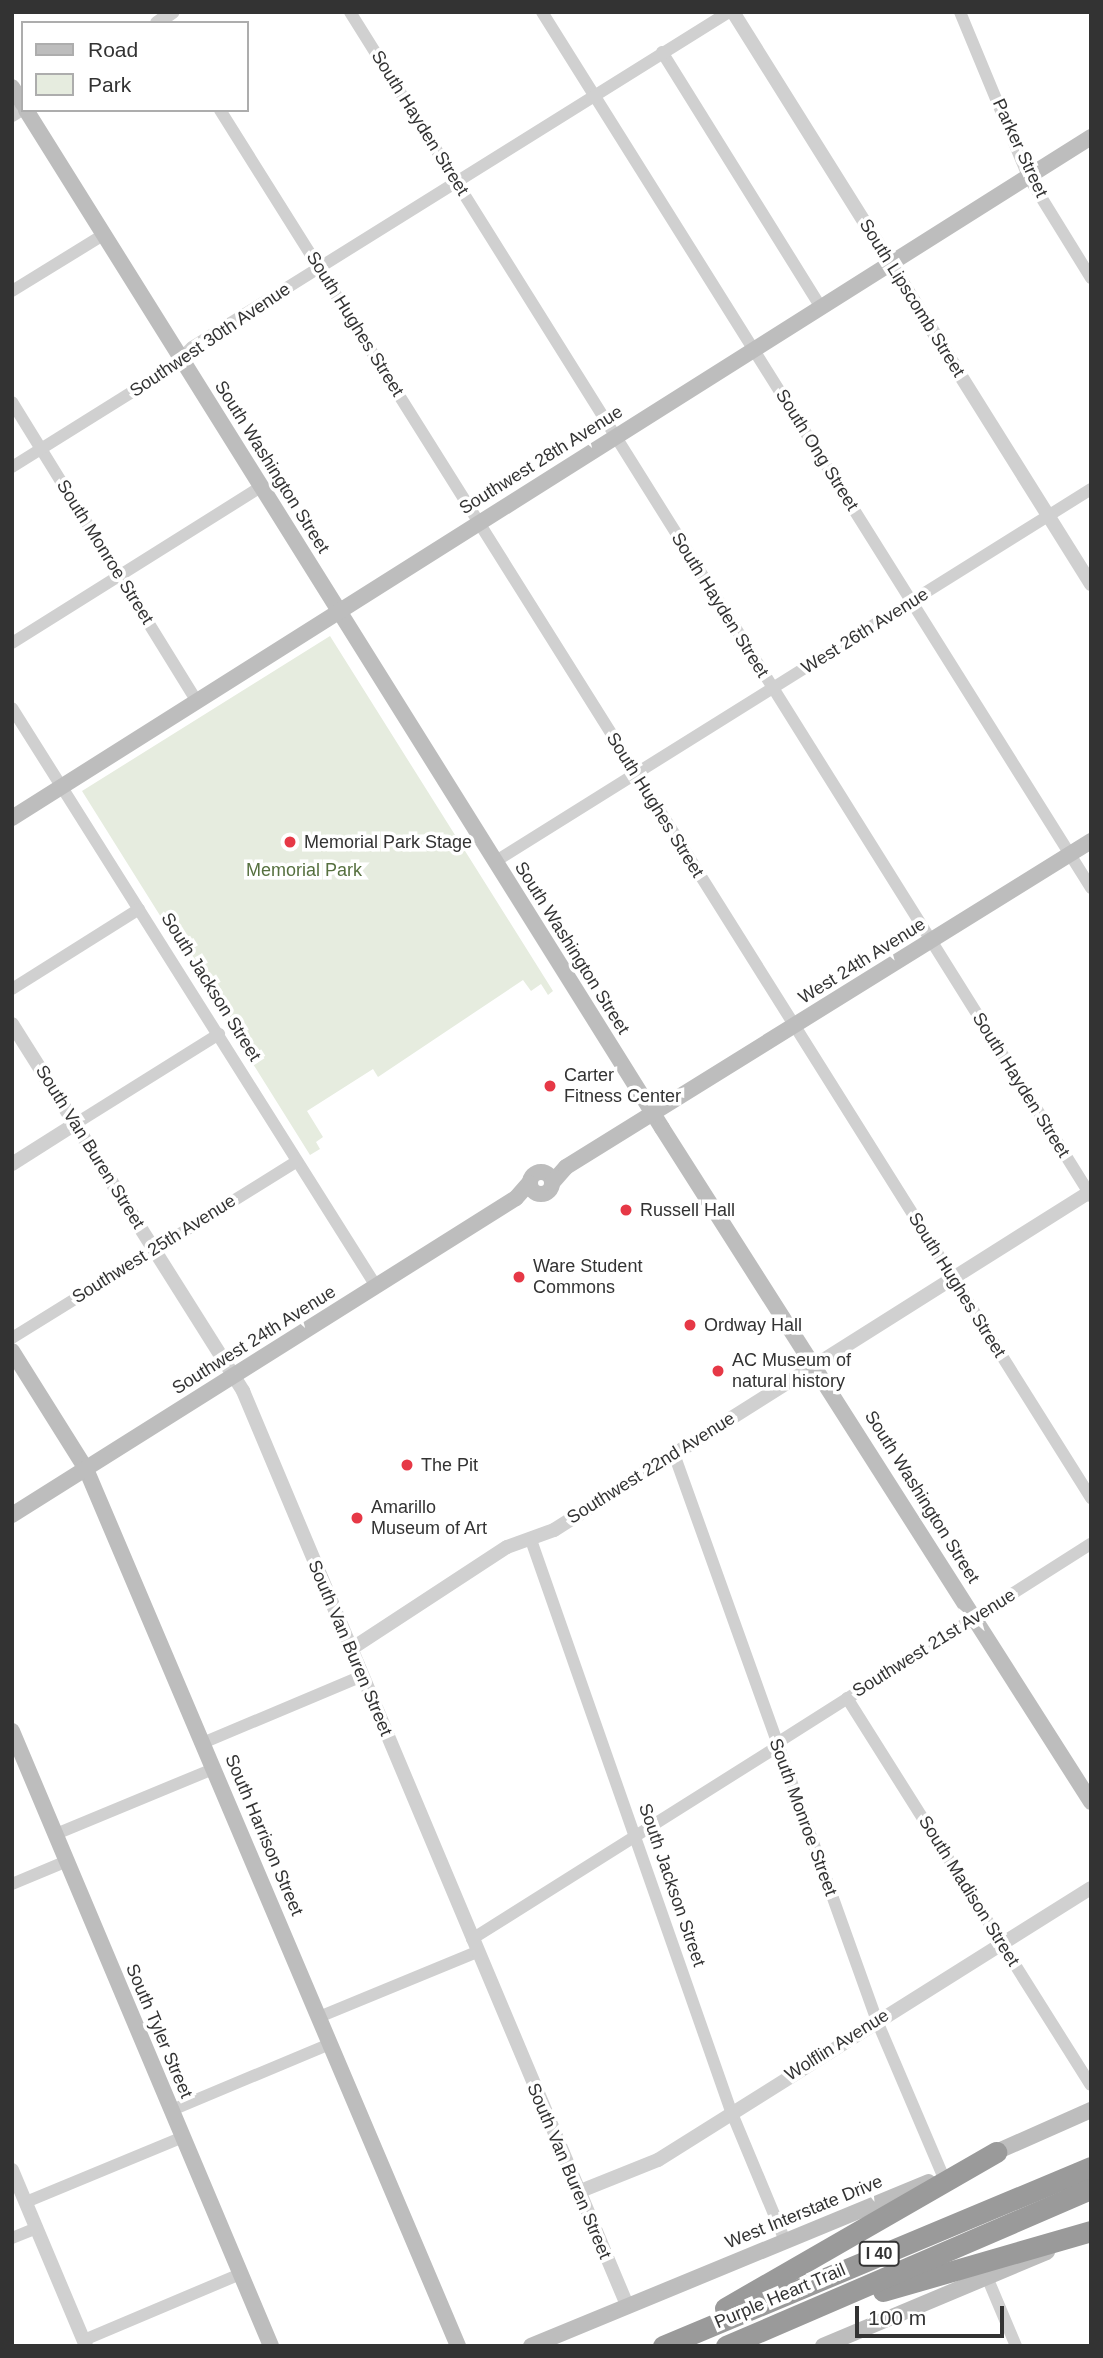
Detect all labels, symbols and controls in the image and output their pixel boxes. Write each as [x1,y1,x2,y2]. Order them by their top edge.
legend [21,21,248,112]
text: Road [88,38,138,61]
street label: South Hayden Street [367,46,473,200]
text: Park [88,73,131,96]
street label: Parker Street [988,95,1052,201]
street label: South Lipscomb Street [855,215,969,381]
street label: South Hughes Street [302,247,408,401]
street label: Southwest 30th Avenue [125,278,295,402]
street label: South Washington Street [210,377,334,557]
street label: South Ong Street [771,385,863,515]
street label: Southwest 28th Avenue [455,401,627,519]
street label: South Monroe Street [52,476,158,628]
street label: South Hayden Street [667,528,773,682]
street label: West 26th Avenue [797,583,933,679]
street label: South Hughes Street [602,728,708,882]
place label: Memorial Park Stage [304,831,472,853]
marker: Memorial Park Stage [282,834,298,850]
street label: South Washington Street [510,858,634,1038]
park label: Memorial Park [246,859,362,881]
street label: South Jackson Street [157,909,265,1065]
street label: West 24th Avenue [794,913,930,1009]
street label: South Hayden Street [968,1008,1074,1162]
street label: South Van Buren Street [31,1061,149,1233]
place label: Carter Fitness Center [564,1065,681,1108]
marker: Carter Fitness Center [542,1078,558,1094]
street label: Southwest 25th Avenue [68,1190,240,1308]
place label: Russell Hall [640,1199,735,1221]
marker: Russell Hall [618,1202,634,1218]
street label: South Hughes Street [904,1208,1010,1362]
place label: Ware Student Commons [533,1256,642,1298]
marker: Ware Student Commons [511,1269,527,1285]
street label: Southwest 24th Avenue [168,1281,340,1399]
place label: Ordway Hall [704,1314,802,1336]
marker: Ordway Hall [682,1317,698,1333]
place label: AC Museum of natural history [732,1350,851,1392]
marker: AC Museum of natural history [710,1363,726,1379]
street label: Southwest 22nd Avenue [563,1407,739,1529]
street label: South Washington Street [860,1407,984,1587]
place label: The Pit [421,1454,478,1476]
marker: The Pit [399,1457,415,1473]
place label: Amarillo Museum of Art [371,1497,488,1540]
marker: Amarillo Museum of Art [349,1510,365,1526]
street label: South Van Buren Street [303,1557,397,1739]
street label: Southwest 21st Avenue [848,1584,1020,1702]
street label: South Monroe Street [764,1735,842,1899]
street label: South Harrison Street [220,1751,308,1919]
street label: South Jackson Street [634,1801,710,1969]
street label: South Madison Street [914,1812,1024,1970]
street label: South Tyler Street [121,1960,197,2102]
street label: Wolflin Avenue [781,2004,893,2086]
street label: South Van Buren Street [522,2080,616,2262]
street label: West Interstate Drive [722,2171,886,2253]
road number: I 40 [858,2242,900,2266]
street label: Purple Heart Trail [711,2259,849,2333]
scale bar [858,2292,1007,2336]
text: 100 m [868,2306,926,2329]

